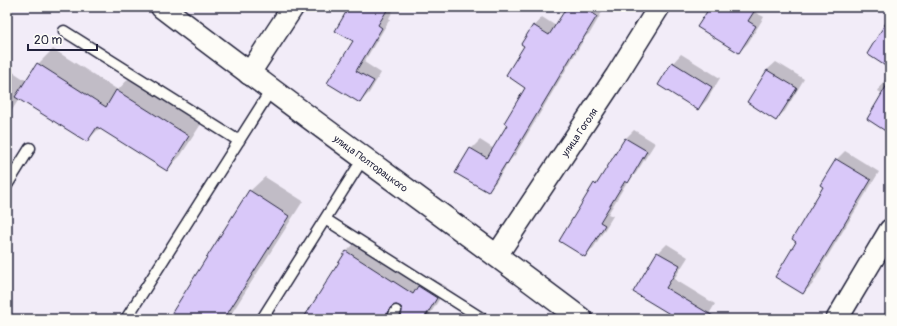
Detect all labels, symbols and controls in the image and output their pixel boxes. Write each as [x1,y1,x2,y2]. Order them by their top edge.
scale bar [28,26,97,52]
text: 20 m [34,33,63,48]
street label: улица Гоголя [559,106,601,160]
street label: улица Полторацкого [330,132,410,195]

